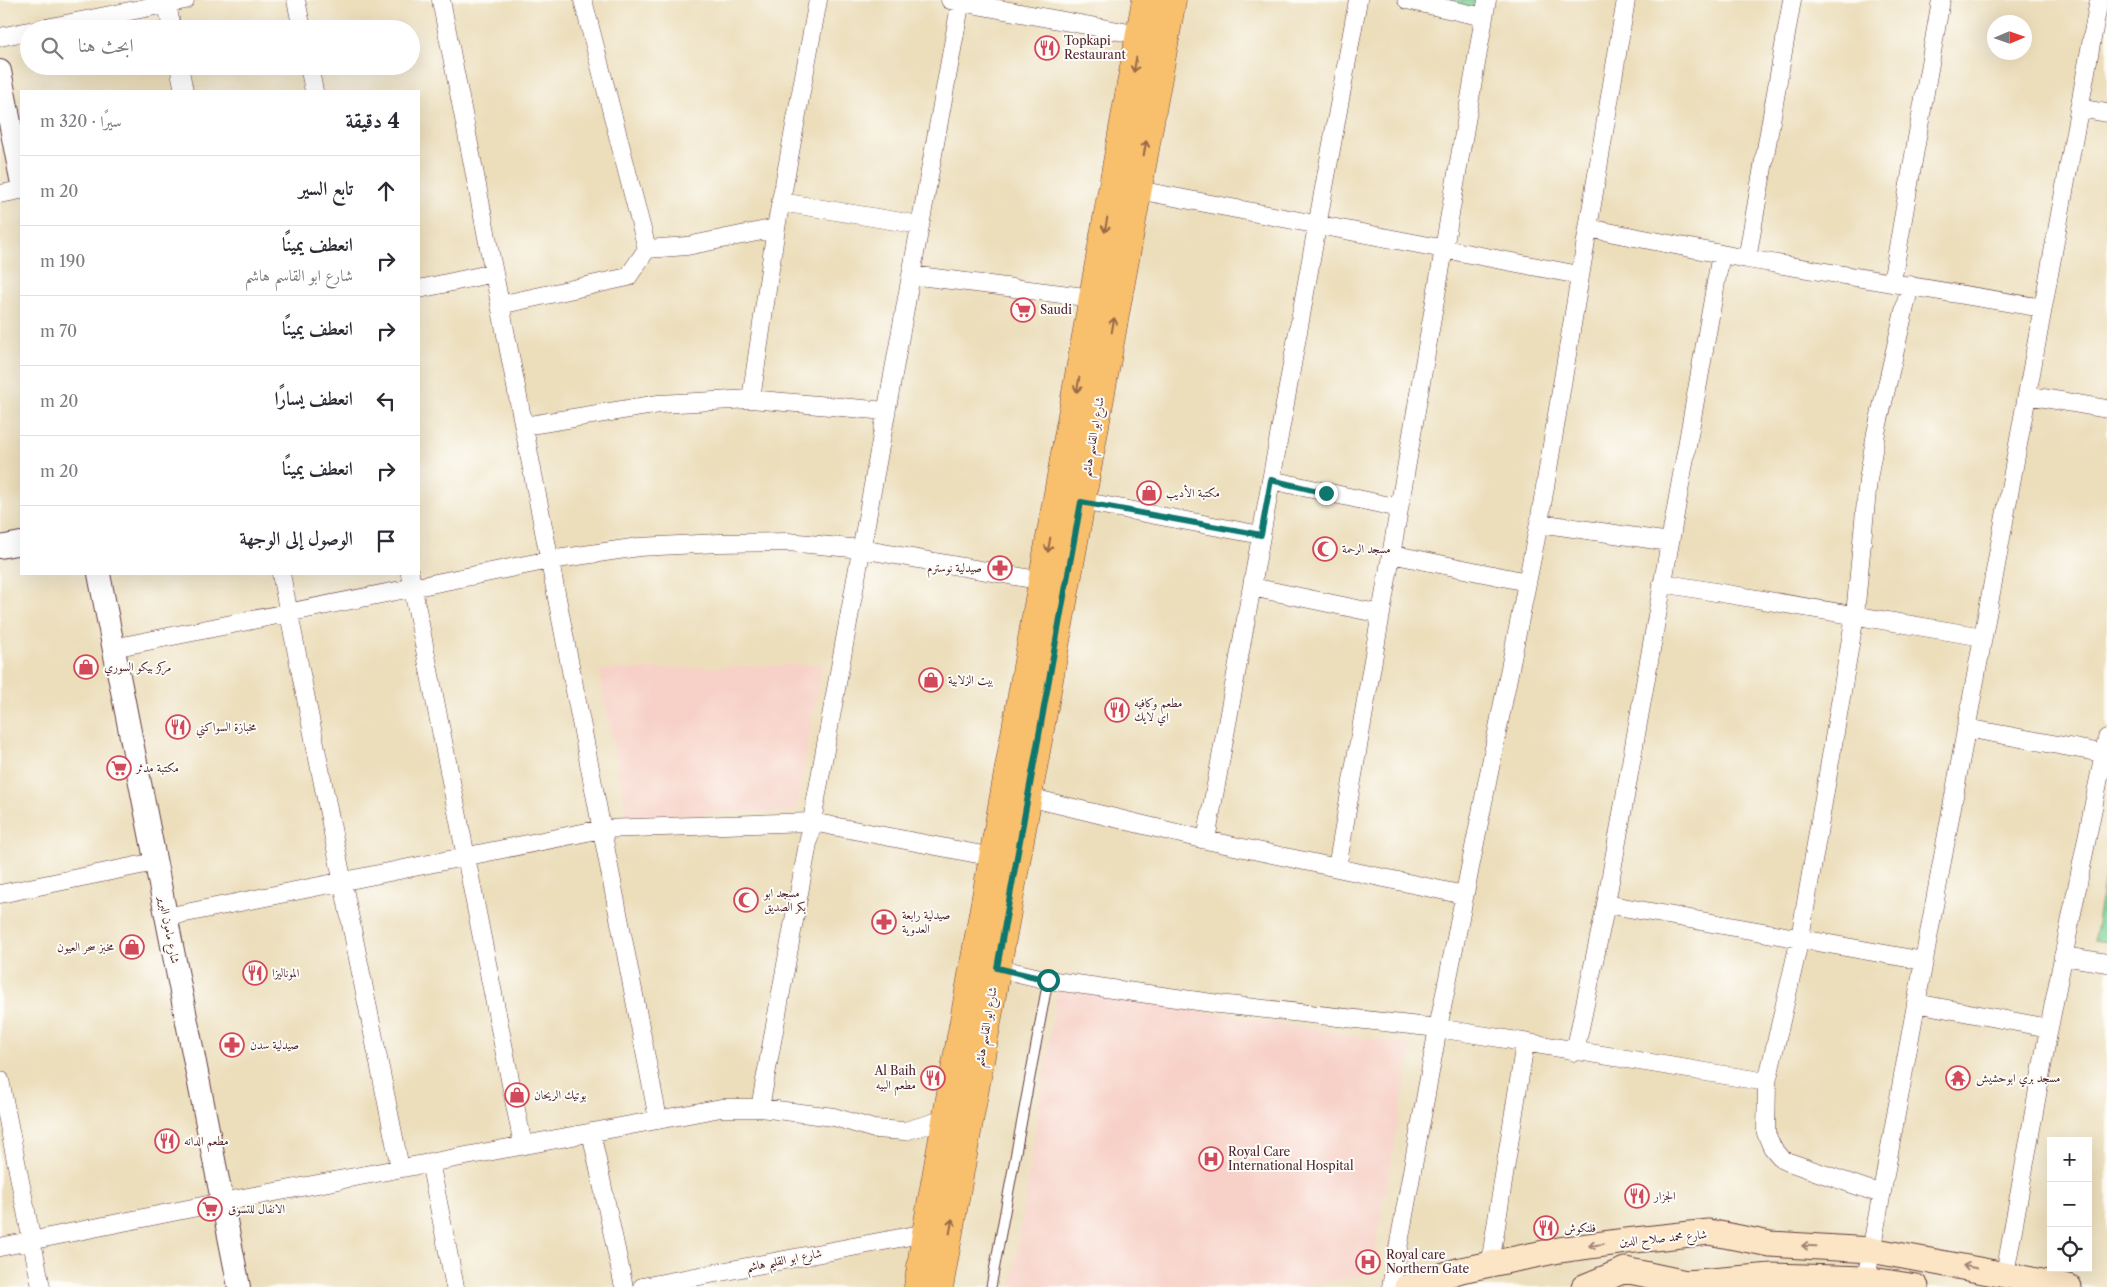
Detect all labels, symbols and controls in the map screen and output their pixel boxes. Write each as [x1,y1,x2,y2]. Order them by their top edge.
north arrow [1987,15,2032,60]
search box [20,20,420,75]
place label: Topkapi Restaurant [1064,33,1126,62]
icon: search [38,34,66,62]
text: ابحث هنا [78,34,134,57]
restaurant icon: Topkapi Restaurant [1034,35,1060,61]
one-way arrow [1129,57,1139,73]
text: 4 دقيقة [346,108,400,133]
text: سيرًا · 320 m [40,111,122,131]
one-way arrow [1141,140,1151,156]
text: تابع السير [299,177,353,200]
icon: ahead [372,177,400,205]
text: 20 m [40,181,79,201]
one-way arrow [1101,217,1111,233]
text: انعطف يمينًا [282,233,353,256]
icon: right [372,247,400,275]
text: 190 m [40,251,85,271]
text: شارع ابو القاسم هاشم [244,265,353,285]
supermarket icon: Saudi [1010,297,1036,323]
place label: Saudi [1040,302,1072,317]
text: انعطف يمينًا [282,317,353,340]
icon: right [372,317,400,345]
one-way arrow [1109,318,1119,334]
text: 70 m [40,321,77,341]
one-way arrow [1072,377,1082,393]
text: انعطف يسارًا [274,387,353,410]
icon: left [372,387,400,415]
text: 20 m [40,391,79,411]
street label: شارع ابو القاسم هاشم [1078,395,1112,479]
text: انعطف يمينًا [282,457,353,480]
icon: right [372,457,400,485]
text: 20 m [40,461,79,481]
shop icon: مكتبة الأديب [1136,480,1162,506]
route end [1315,482,1338,505]
place label: مكتبة الأديب [1166,484,1220,501]
text: الوصول إلى الوجهة [239,527,353,550]
icon: arrive [372,527,400,555]
mosque icon: مسجد الرحمة [1312,536,1338,562]
one-way arrow [1043,537,1053,553]
place label: مسجد الرحمة [1342,541,1391,556]
pharmacy icon: صيدلية نوسترم [987,555,1013,581]
place label: صيدلية نوسترم [927,560,982,579]
shop icon: مركز بيكو السوري [73,654,99,680]
place label: مركز بيكو السوري [104,659,171,677]
shop icon: بيت الزلابية [918,667,944,693]
place label: بيت الزلابية [948,672,994,687]
place label: مطعم وكافيه اي لايك [1134,695,1183,727]
restaurant icon: مطعم وكافيه اي لايك [1104,697,1130,723]
restaurant icon: مخبازة السواكني [165,714,191,740]
place label: مخبازة السواكني [196,719,257,739]
supermarket icon: مكتبة مدثر [106,755,132,781]
place label: مكتبة مدثر [134,760,179,775]
place label: مسجد ابو بكر الصديق [763,885,806,915]
mosque icon: مسجد ابو بكر الصديق [733,887,759,913]
street label: شارع مامون البرير [151,893,183,966]
place label: صيدلية رابعة العدوية [902,907,950,937]
pharmacy icon: صيدلية رابعة العدوية [871,909,897,935]
shop icon: مخبز سحر العيون [119,934,145,960]
place label: مخبز سحر العيون [57,939,115,955]
restaurant icon: الموناليزا [242,960,268,986]
place label: الموناليزا [272,965,300,981]
route start [1037,969,1060,992]
street label: شارع ابو القاسم هاشم [971,985,1005,1069]
pharmacy icon: صيدلية سدن [219,1032,245,1058]
place label: صيدلية سدن [250,1037,299,1052]
place label: Al Baih مطعم البيه [873,1063,916,1096]
restaurant icon: Al Baih مطعم البيه [920,1065,946,1091]
temple icon: مسجد بري ابوحشيش [1945,1065,1971,1091]
place label: مسجد بري ابوحشيش [1976,1070,2060,1088]
shop icon: بوتيك الريحان [504,1082,530,1108]
place label: بوتيك الريحان [534,1087,586,1103]
restaurant icon: مطعم الدانه [154,1128,180,1154]
place label: مطعم الدانه [184,1133,229,1152]
map controls [2047,1137,2092,1272]
button: + [2047,1137,2092,1182]
place label: Royal Care International Hospital [1228,1144,1354,1173]
hospital icon: Royal Care International Hospital [1198,1146,1224,1172]
button: − [2047,1182,2092,1227]
restaurant icon: الجزار [1624,1183,1650,1209]
place label: الجزار [1653,1188,1676,1204]
supermarket icon: الانفال للتسوق [197,1196,223,1222]
place label: الانفال للتسوق [228,1201,285,1217]
restaurant icon: فلنكوش [1533,1215,1559,1241]
one-way arrow [946,1218,956,1234]
place label: فلنكوش [1564,1220,1596,1236]
street label: شارع محمد صلاح الدين [1618,1226,1708,1253]
button: locate [2047,1227,2092,1272]
one-way arrow [1588,1240,1604,1250]
one-way arrow [1801,1241,1817,1250]
street label: شارع ابو القليم هاشم [745,1245,824,1279]
place label: Royal care Northern Gate [1386,1247,1469,1276]
hospital icon: Royal care Northern Gate [1355,1249,1381,1275]
one-way arrow [1962,1262,1978,1271]

